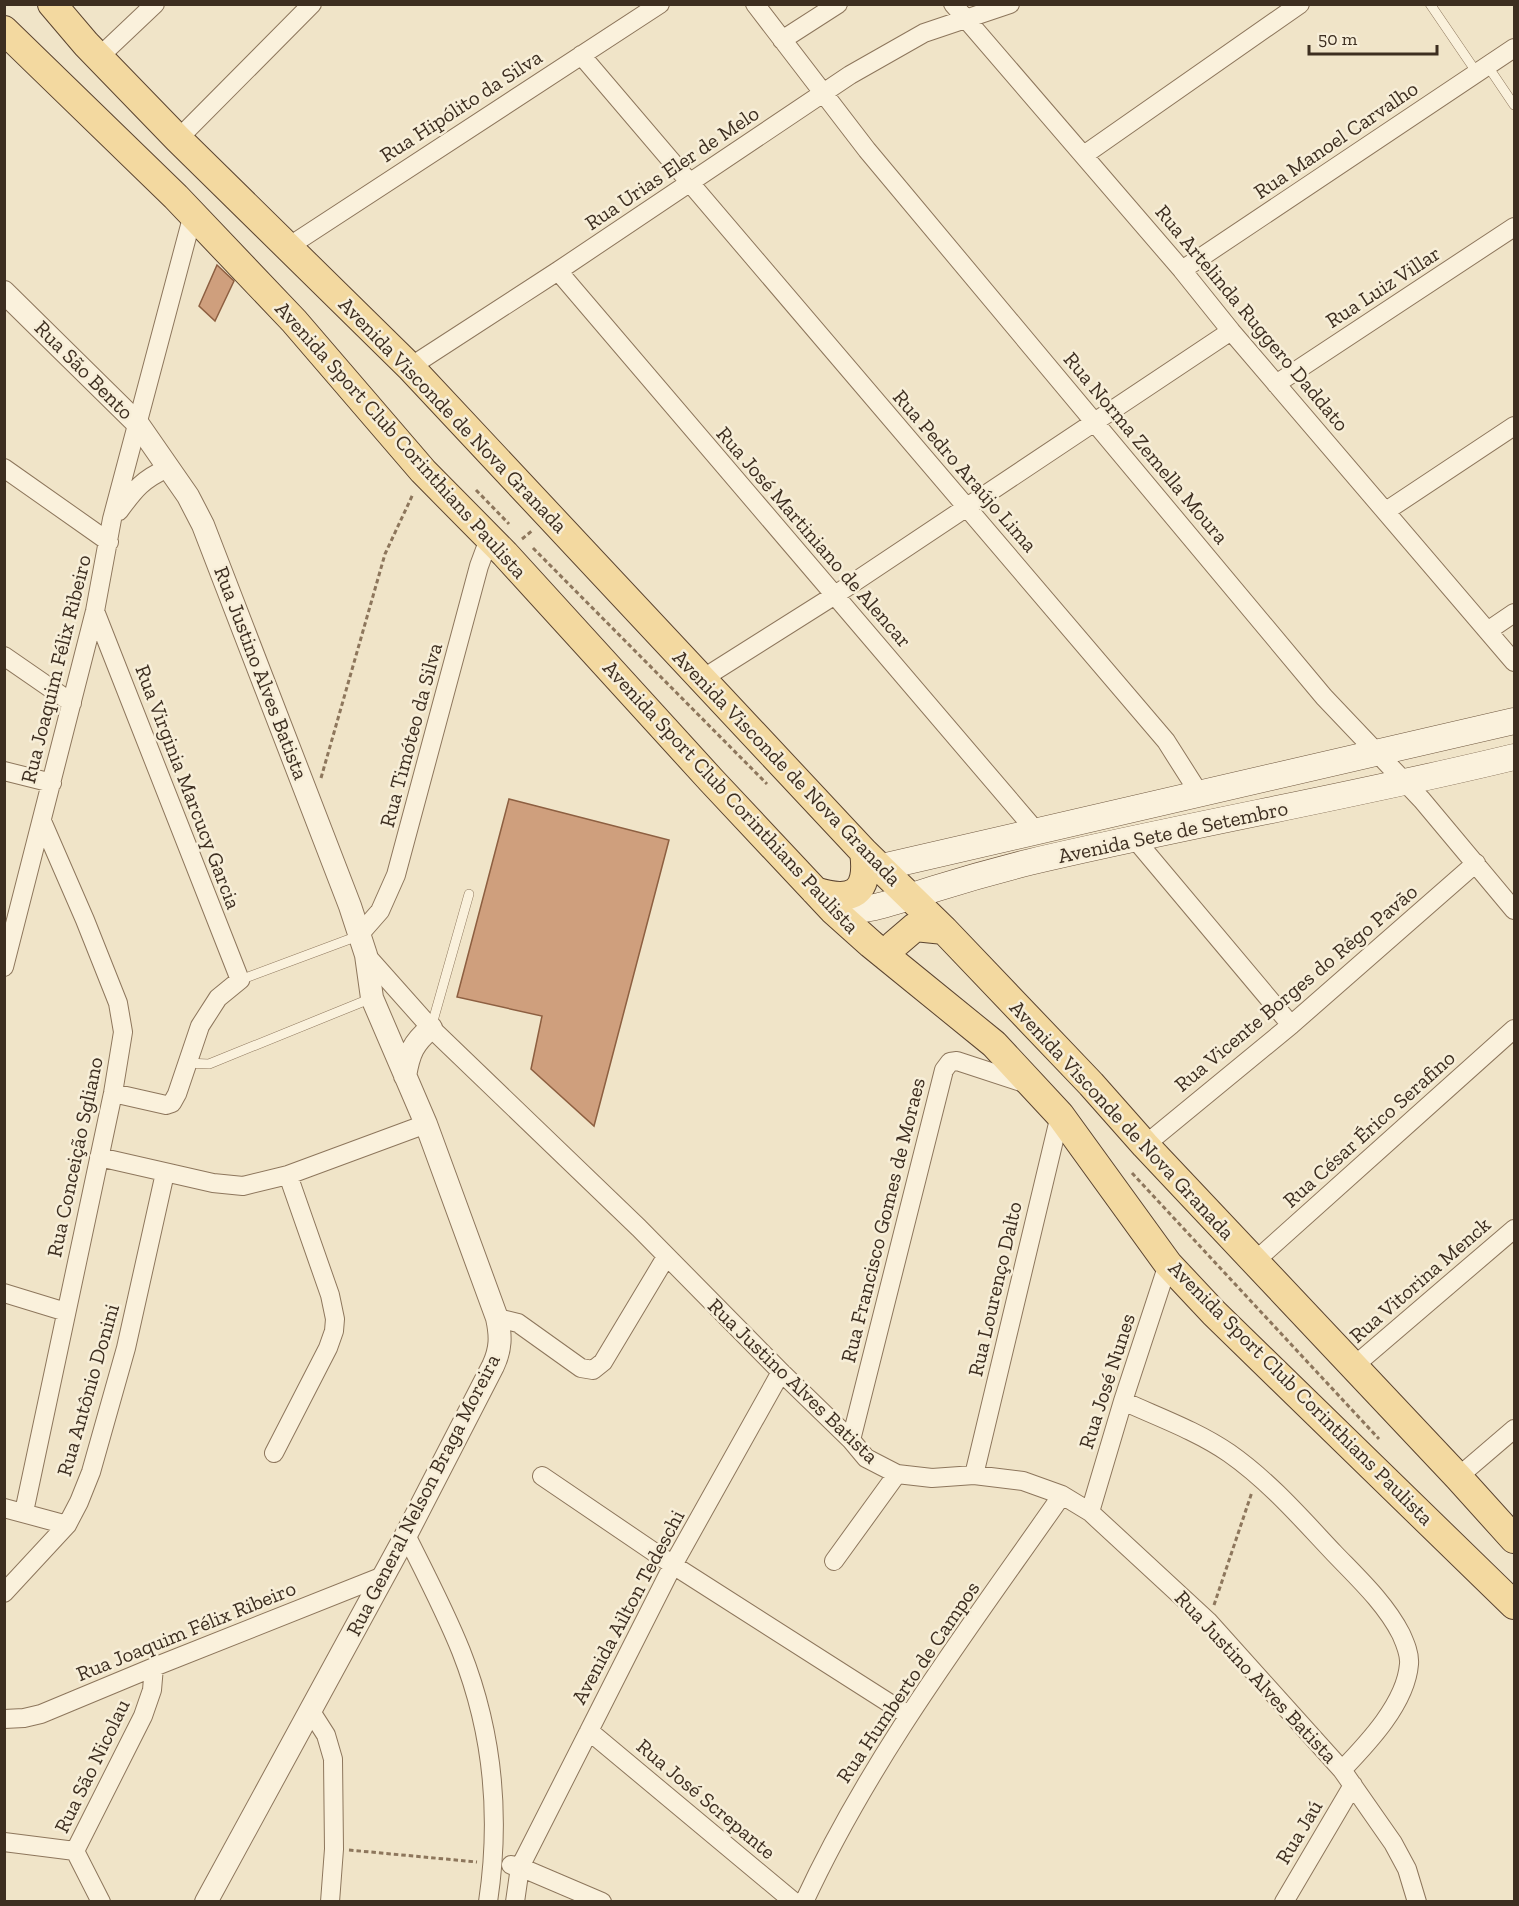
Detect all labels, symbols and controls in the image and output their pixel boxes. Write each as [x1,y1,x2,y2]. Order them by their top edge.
scale bar [1309,18,1436,56]
text: 50 m [1318,28,1358,50]
street label: Rua Hipólito da Silva [375,44,546,167]
street label: Rua Manoel Carvalho [1249,75,1423,204]
street label: Rua Urias Eler de Melo [580,100,763,235]
street label: Rua Artelinda Ruggero Daddato [1150,199,1354,436]
street label: Rua Luiz Villar [1321,240,1445,333]
street label: Avenida Visconde de Nova Granada [334,292,573,538]
street label: Avenida Sport Club Corinthians Paulista [270,296,532,583]
street label: Rua São Bento [30,315,139,424]
street label: Rua Norma Zemella Moura [1059,347,1234,549]
street label: Rua Pedro Araújo Lima [887,384,1043,558]
street label: Rua José Martiniano de Alencar [712,421,917,652]
street label: Rua Joaquim Félix Ribeiro [15,552,96,786]
street label: Rua Justino Alves Batista [209,563,314,783]
street label: Rua Timóteo da Silva [374,640,447,830]
street label: Avenida Visconde de Nova Granada [668,645,907,891]
street label: Avenida Sport Club Corinthians Paulista [598,655,865,938]
street label: Rua Virginia Marcucy Garcia [130,661,247,913]
street label: Avenida Sete de Setembro [1056,795,1290,868]
street label: Rua Vicente Borges do Rêgo Pavão [1169,879,1422,1097]
street label: Avenida Visconde de Nova Granada [1005,995,1240,1244]
street label: Rua César Érico Serafino [1278,1045,1460,1212]
street label: Rua Conceição Sgliano [41,1055,108,1259]
street label: Rua Francisco Gomes de Moraes [835,1075,930,1365]
street label: Rua Lourenço Dalto [962,1199,1027,1379]
street label: Rua Vitorina Menck [1344,1211,1495,1348]
street label: Avenida Sport Club Corinthians Paulista [1164,1255,1439,1530]
street label: Rua Justino Alves Batista [703,1293,884,1468]
street label: Rua Antônio Donini [51,1301,124,1479]
street label: Rua José Nunes [1073,1310,1140,1452]
street label: Rua General Nelson Braga Moreira [340,1350,505,1640]
street label: Avenida Ailton Tedeschi [566,1505,689,1708]
street label: Rua Joaquim Félix Ribeiro [72,1575,299,1686]
street label: Rua Humberto de Campos [831,1576,984,1787]
street label: Rua Justino Alves Batista [1170,1585,1343,1768]
street label: Rua São Nicolau [48,1695,135,1837]
street label: Rua José Screpante [632,1733,781,1864]
street label: Rua Jaú [1270,1795,1327,1868]

